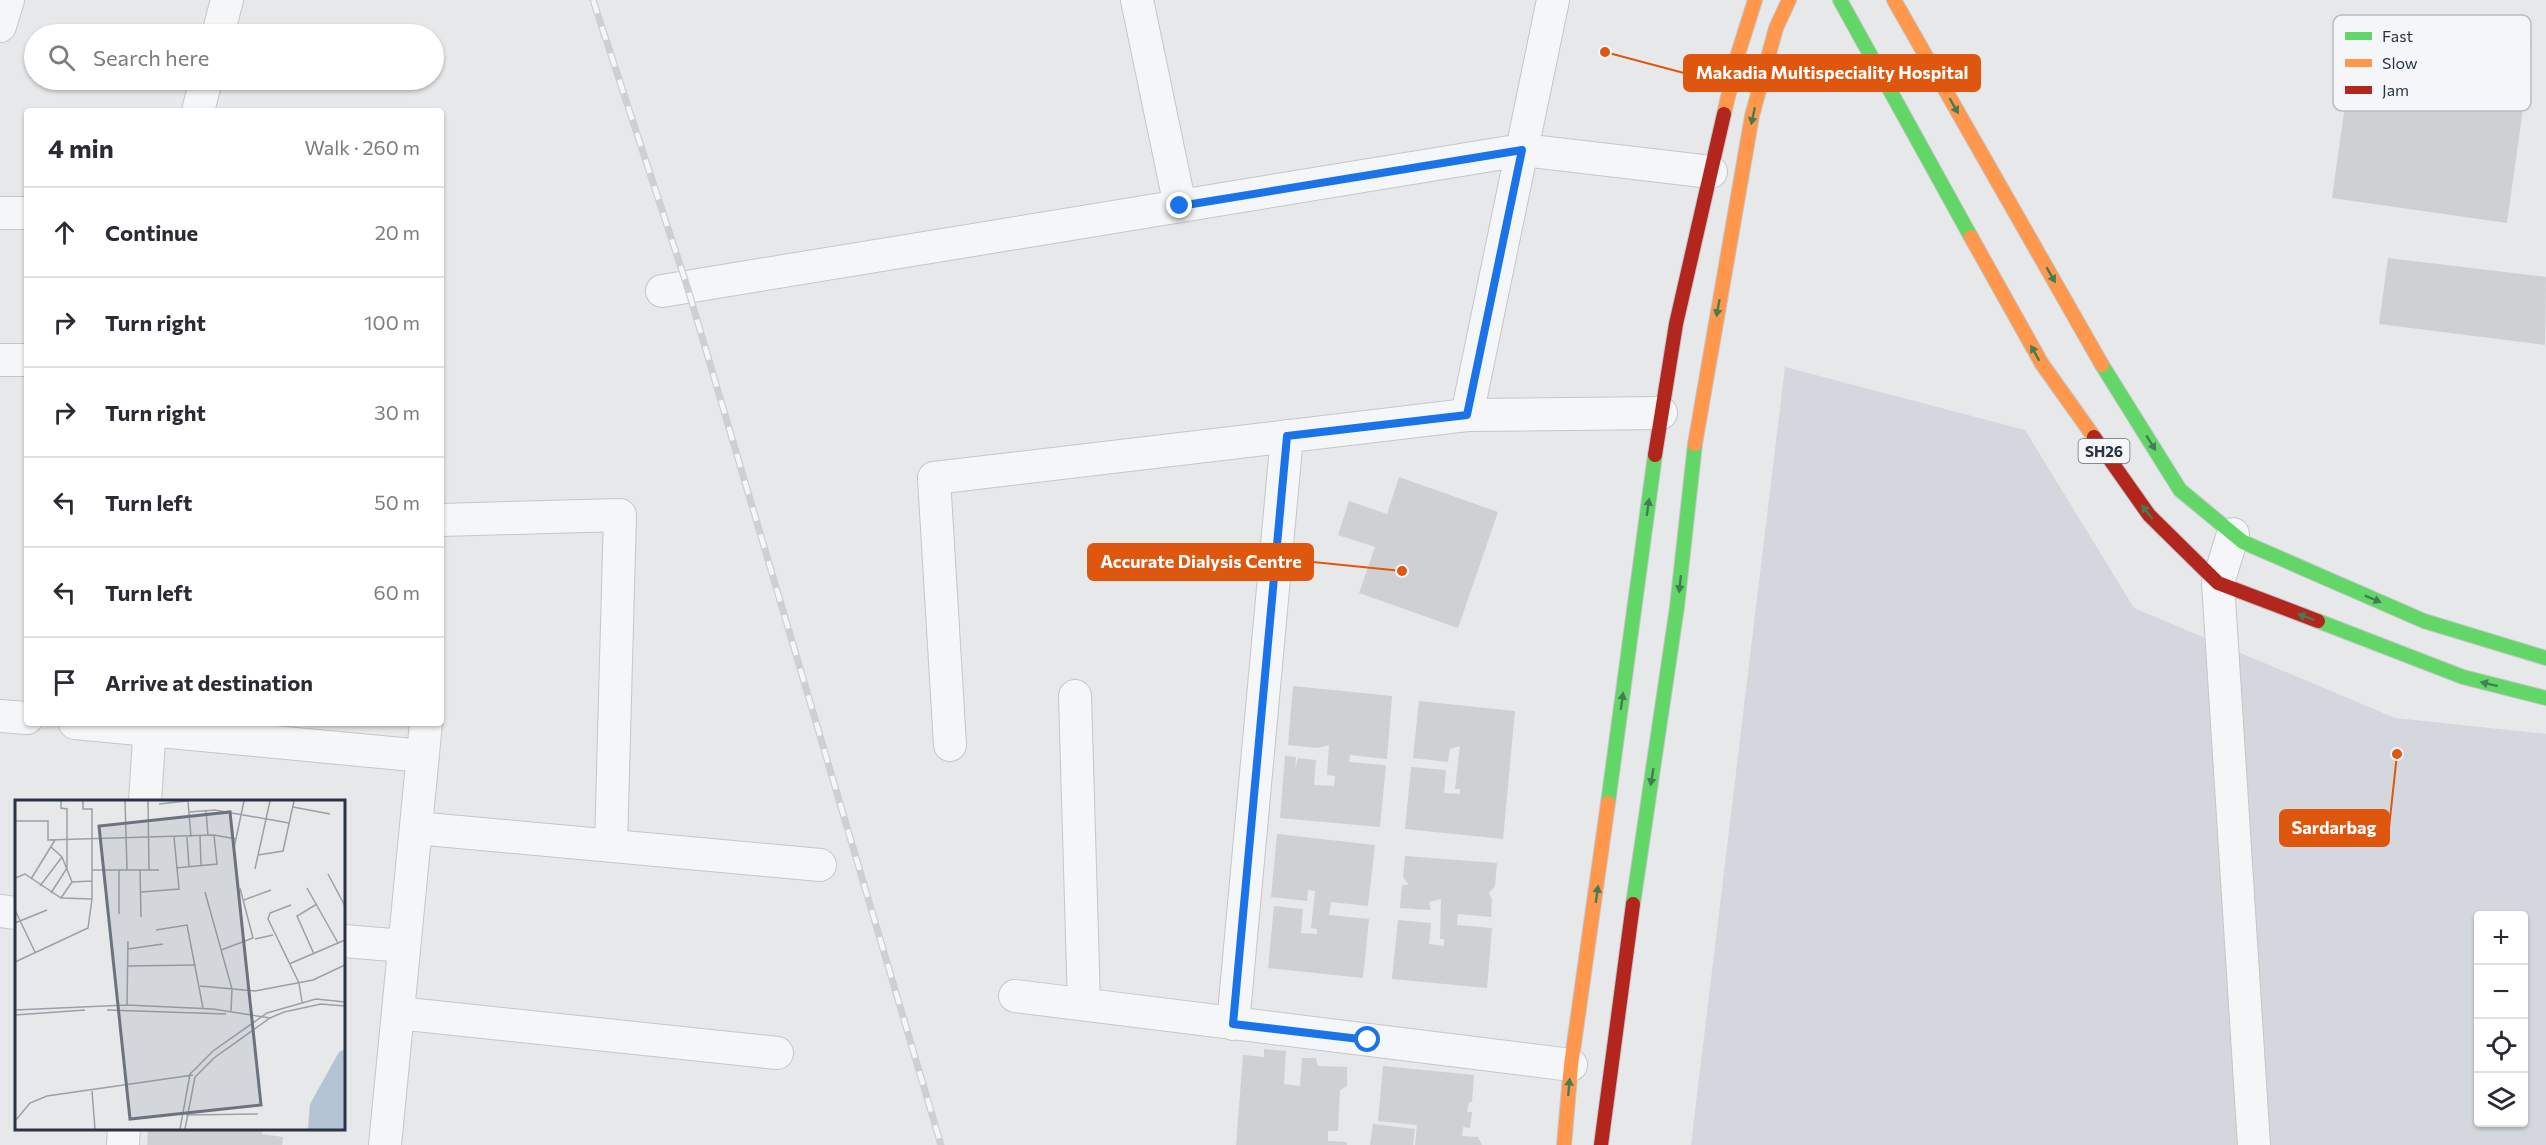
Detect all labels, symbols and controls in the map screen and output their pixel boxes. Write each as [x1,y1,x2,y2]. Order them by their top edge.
legend [2333,15,2531,111]
search box [24,24,444,90]
text: Fast [2382,26,2413,45]
icon: search [45,41,78,74]
text: Search here [93,44,209,71]
text: Slow [2382,53,2418,72]
callout: Makadia Multispeciality Hospital [1684,55,1980,91]
text: Makadia Multispeciality Hospital [1696,61,1968,83]
text: Jam [2382,80,2409,99]
one-way arrow [1949,97,1959,114]
one-way arrow [1747,106,1757,125]
text: 4 min [48,132,114,163]
text: Walk · 260 m [304,135,420,159]
route end [1166,192,1192,218]
icon: ahead [48,216,81,249]
text: Continue [105,219,198,246]
text: 20 m [375,220,420,244]
one-way arrow [2046,267,2056,284]
one-way arrow [1713,298,1722,317]
icon: right [48,306,81,339]
text: Turn right [105,309,206,336]
text: 100 m [364,310,420,334]
one-way arrow [2030,344,2040,361]
icon: right [48,396,81,429]
text: Turn right [105,399,206,426]
text: 30 m [374,400,420,424]
one-way arrow [2145,434,2156,451]
road number: SH26 [2078,439,2130,463]
icon: left [48,486,81,519]
text: Turn left [105,489,192,516]
text: 50 m [374,490,420,514]
one-way arrow [1644,498,1653,517]
one-way arrow [2141,504,2154,520]
callout: Accurate Dialysis Centre [1088,544,1313,580]
text: Accurate Dialysis Centre [1100,550,1302,572]
one-way arrow [1675,574,1685,593]
icon: left [48,576,81,609]
text: Turn left [105,579,192,606]
text: 60 m [374,580,420,604]
one-way arrow [2364,594,2381,603]
one-way arrow [2297,612,2315,621]
icon: arrive [48,666,81,699]
text: Arrive at destination [105,669,313,696]
one-way arrow [2480,678,2498,688]
one-way arrow [1618,691,1627,710]
one-way arrow [1647,767,1656,786]
inset map [15,800,345,1130]
callout: Sardarbag [2280,810,2389,846]
text: Sardarbag [2292,816,2377,838]
one-way arrow [1592,884,1601,903]
map controls [2474,911,2528,1127]
button: + [2474,911,2528,965]
button: − [2474,965,2528,1019]
button: locate [2474,1019,2528,1073]
route start [1354,1026,1380,1052]
button: layers [2474,1073,2528,1127]
one-way arrow [1564,1077,1574,1096]

